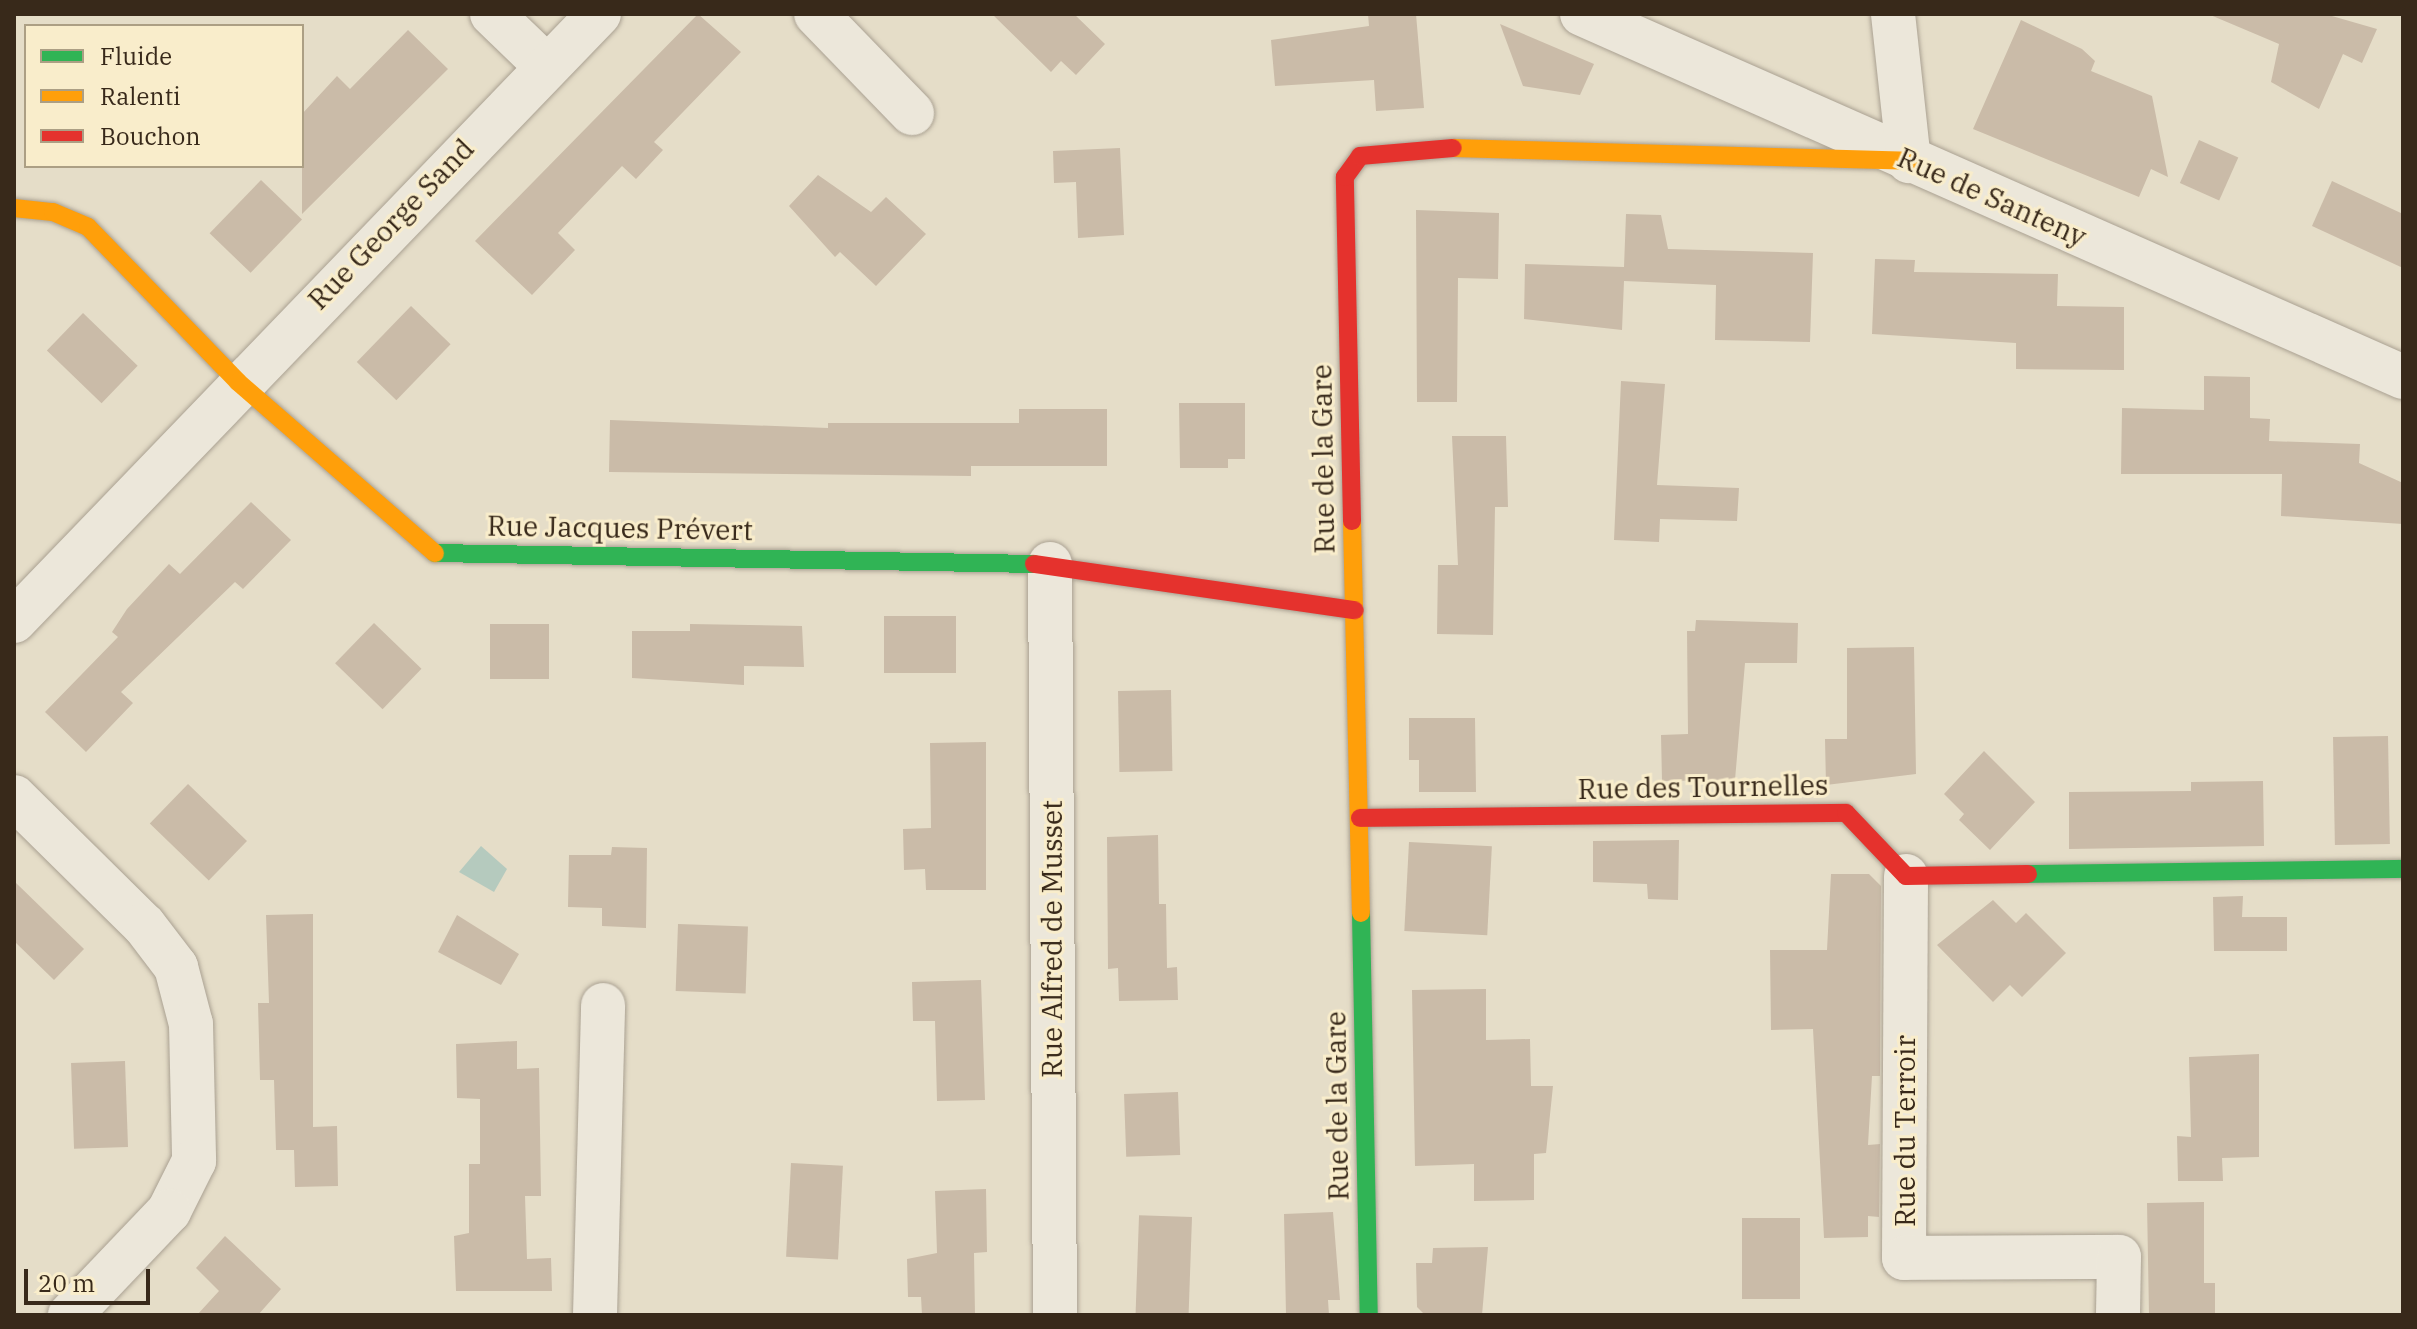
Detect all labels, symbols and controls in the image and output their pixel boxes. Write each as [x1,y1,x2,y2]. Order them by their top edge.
legend [24,24,304,168]
text: Fluide [100,40,172,72]
text: Ralenti [100,80,181,112]
text: Bouchon [100,120,201,152]
street label: Rue George Sand [301,132,481,316]
street label: Rue de Santeny [1892,140,2092,254]
street label: Rue de la Gare [1305,364,1341,554]
street label: Rue Jacques Prévert [487,509,753,547]
street label: Rue des Tournelles [1577,768,1829,806]
street label: Rue Alfred de Musset [1035,800,1069,1078]
street label: Rue de la Gare [1319,1011,1355,1201]
street label: Rue du Terroir [1888,1035,1922,1227]
scale bar [28,1253,154,1303]
text: 20 m [38,1267,95,1299]

